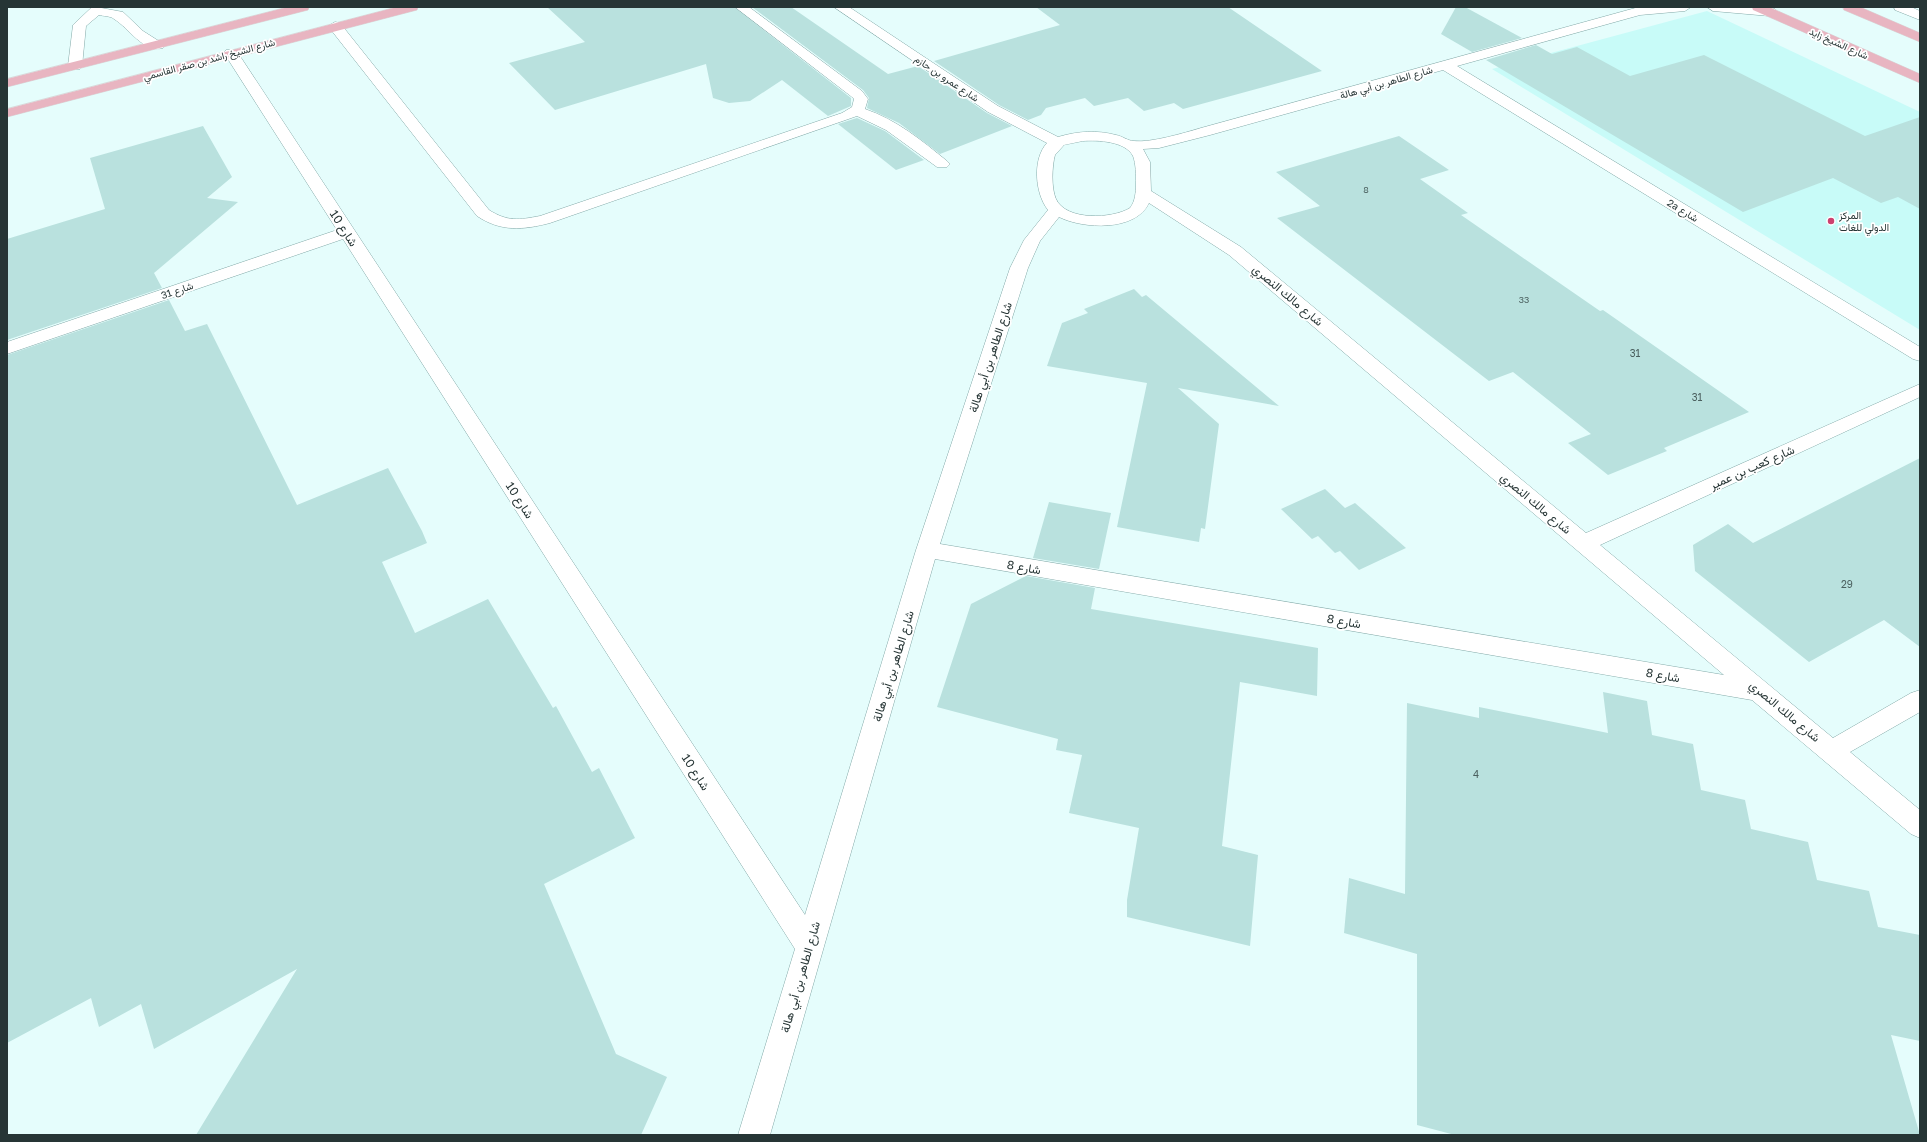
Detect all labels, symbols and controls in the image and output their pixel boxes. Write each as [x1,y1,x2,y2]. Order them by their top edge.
street label: شارع الشيخ زايد [1807,25,1870,62]
street label: شارع الشيخ راشد بن صقر القاسمي [142,36,277,85]
street label: شارع عمرو بن حازم [912,52,981,105]
street label: شارع الطاهر بن أبي هالة [1338,63,1435,104]
house number: 8 [1363,184,1369,195]
street label: 2a شارع [1665,196,1701,225]
street label: شارع 10 [325,207,361,250]
place label: المركز الدولي للغات [1838,209,1889,236]
marker: المركز الدولي للغات [1826,216,1836,226]
street label: شارع مالك النصري [1248,261,1326,331]
street label: شارع 31 [159,279,195,302]
house number: 33 [1519,294,1529,305]
street label: شارع الطاهر بن أبي هالة [965,300,1018,415]
house number: 31 [1630,347,1640,359]
house number: 31 [1692,391,1702,403]
street label: شارع كعب بن عمير [1706,442,1798,495]
street label: شارع مالك النصري [1496,469,1574,539]
street label: شارع 10 [501,479,537,522]
street label: شارع 8 [1005,557,1042,579]
house number: 29 [1841,578,1853,590]
street label: شارع الطاهر بن أبي هالة [869,609,920,724]
street label: شارع 8 [1325,611,1362,633]
street label: شارع 8 [1644,665,1681,687]
street label: شارع مالك النصري [1745,677,1823,747]
street label: شارع 10 [677,751,713,794]
house number: 4 [1473,768,1479,780]
street label: شارع الطاهر بن أبي هالة [777,920,826,1035]

